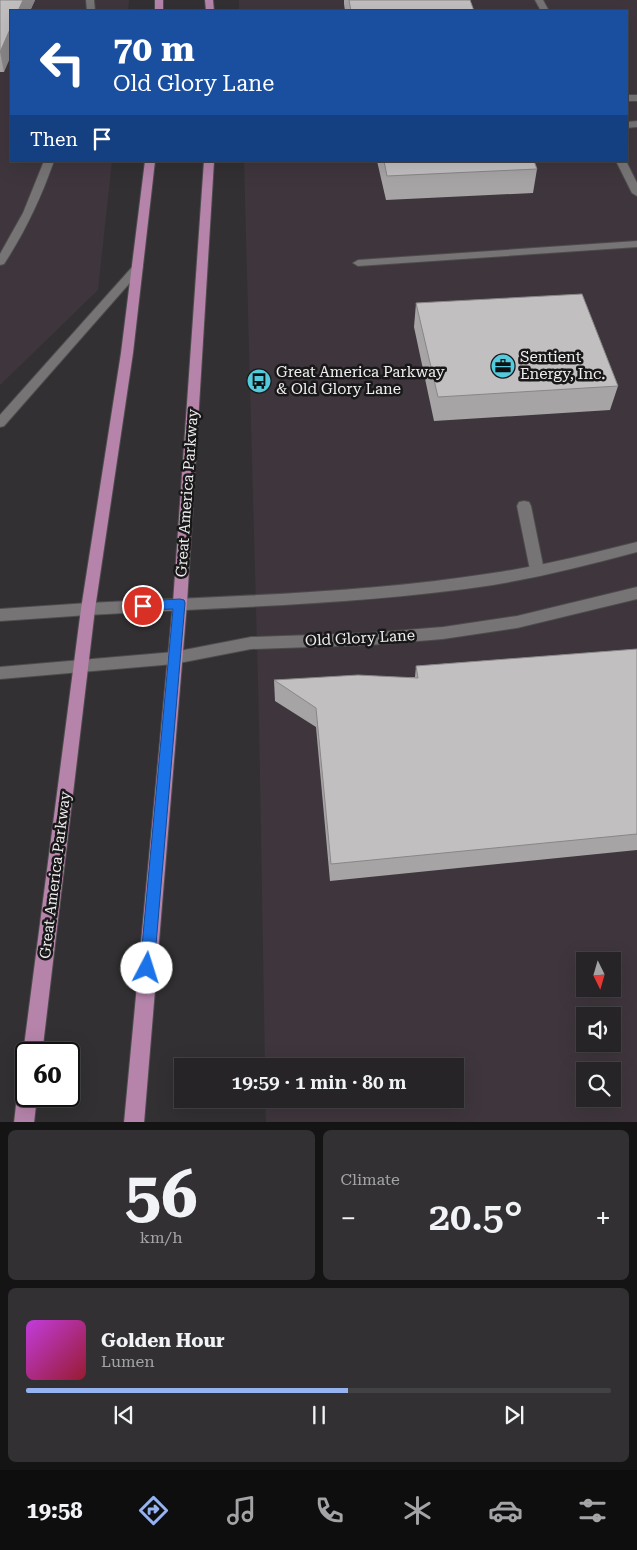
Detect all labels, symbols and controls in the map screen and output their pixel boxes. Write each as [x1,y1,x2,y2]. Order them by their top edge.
text: 70 m [113,29,195,70]
icon: left [30,30,95,95]
text: Old Glory Lane [113,71,274,96]
icon: arrive [88,125,116,153]
text: Then [30,128,78,151]
place label: Sentient Energy, Inc. [520,348,605,383]
office icon: Sentient Energy, Inc. [490,353,516,379]
place label: Great America Parkway & Old Glory Lane [276,363,445,398]
bus stop icon: Great America Parkway & Old Glory Lane [246,368,272,394]
street label: Great America Parkway [172,408,202,578]
pin [122,585,164,627]
icon: arrive [129,592,157,620]
street label: Old Glory Lane [305,626,415,650]
street label: Great America Parkway [36,790,74,960]
position arrow [120,941,172,993]
north arrow [576,952,621,998]
map controls [576,952,621,1107]
button: sound [576,1007,621,1052]
speed limit sign: 60 [15,1042,80,1107]
button: search [576,1062,621,1107]
text: 19:59 · 1 min · 80 m [232,1071,406,1094]
text: 56 [125,1157,198,1233]
text: Climate [341,1170,400,1189]
text: 20.5° [429,1195,523,1239]
text: − [341,1202,356,1235]
text: + [595,1202,611,1235]
text: km/h [140,1228,183,1247]
text: Golden Hour [101,1329,225,1352]
text: Lumen [101,1352,155,1371]
icon: previous [110,1401,138,1429]
icon: pause [305,1401,333,1429]
icon: next [500,1401,528,1429]
icon: directions [136,1493,171,1528]
icon: music [224,1493,259,1528]
icon: phone [312,1493,347,1528]
icon: climate [400,1493,435,1528]
icon: car [488,1493,523,1528]
icon: filters [575,1493,610,1528]
text: 19:58 [26,1498,83,1523]

